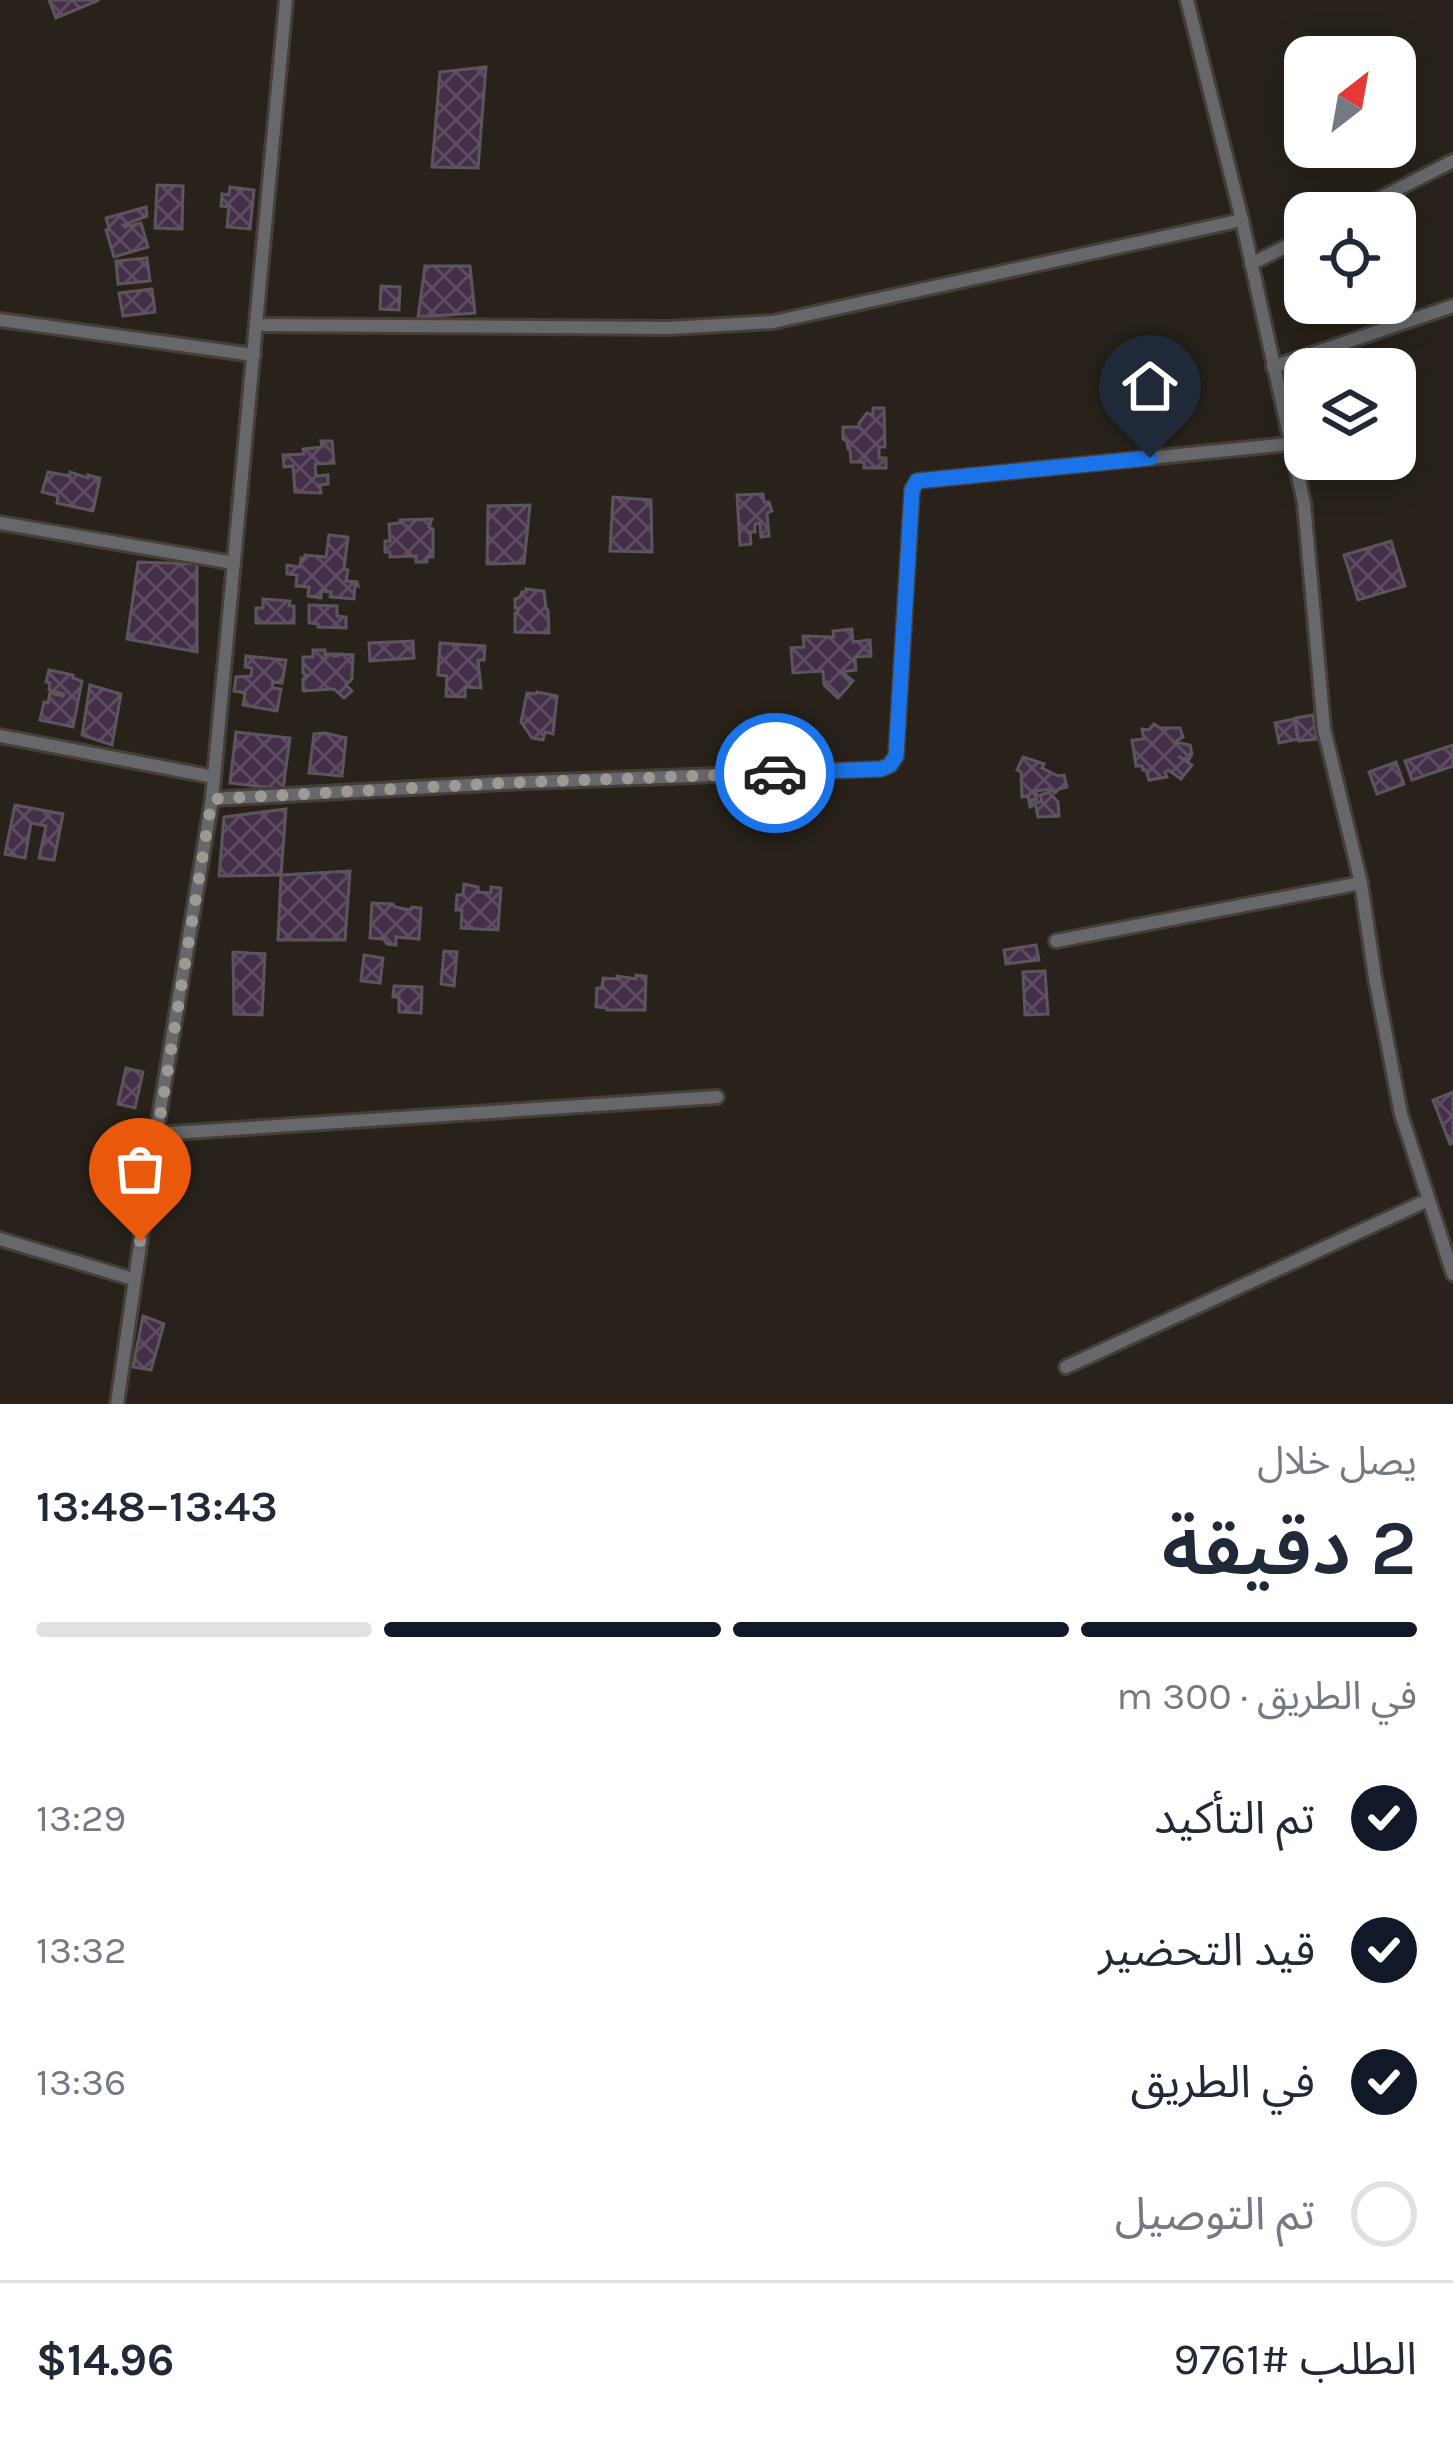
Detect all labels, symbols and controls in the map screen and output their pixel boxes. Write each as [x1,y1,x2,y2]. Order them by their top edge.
north arrow [1284,36,1416,168]
map controls [1284,36,1416,480]
button: locate [1284,192,1416,324]
pin [1099,335,1201,458]
button: layers [1284,348,1416,480]
icon: home [1117,353,1183,419]
courier [715,713,835,833]
icon: car [742,740,808,806]
pin [89,1118,191,1241]
icon: bag [107,1136,173,1202]
text: يصل خلال [1257,1438,1417,1484]
text: 13:43–13:48 [36,1480,278,1532]
text: 2 دقيقة [1162,1502,1417,1594]
text: في الطريق · 300 m [1116,1673,1417,1719]
icon: check [1351,1785,1417,1851]
text: تم التأكيد [1154,1792,1315,1844]
text: 13:29 [36,1795,126,1841]
icon: check [1351,1917,1417,1983]
text: قيد التحضير [1098,1924,1315,1976]
text: 13:32 [36,1927,127,1973]
icon: check [1351,2049,1417,2115]
text: في الطريق [1130,2056,1315,2108]
text: 13:36 [36,2059,126,2105]
text: تم التوصيل [1115,2188,1315,2240]
text: الطلب #9761 [1173,2333,1417,2385]
text: $14.96 [36,2334,174,2386]

